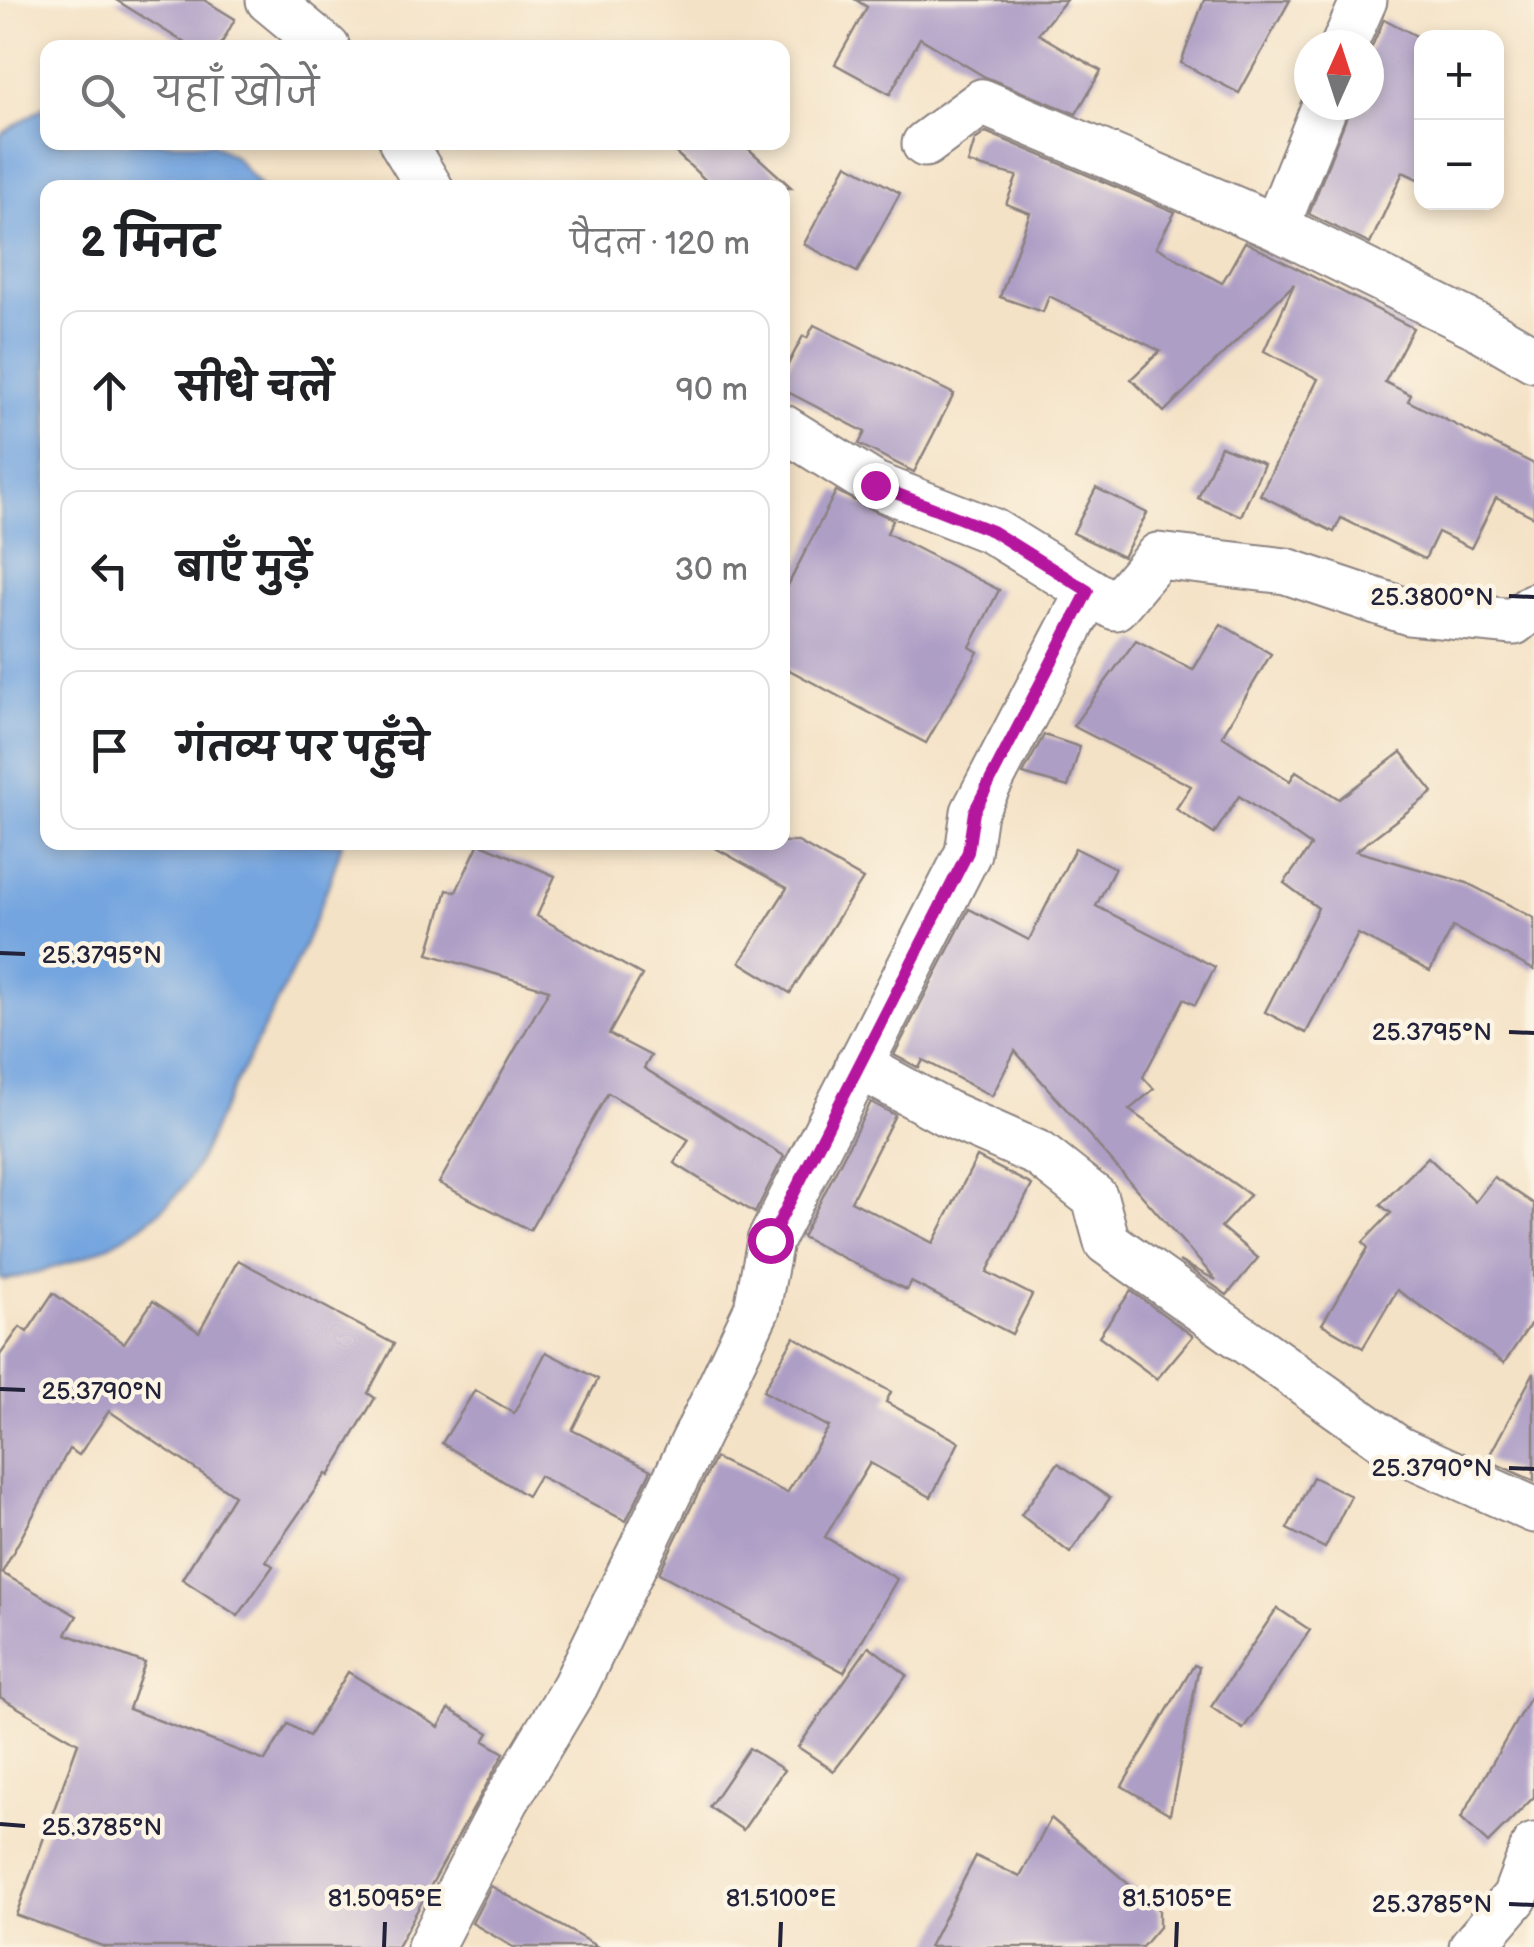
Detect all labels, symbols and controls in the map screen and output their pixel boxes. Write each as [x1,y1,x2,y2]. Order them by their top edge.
north arrow [1294,30,1384,120]
map controls [1414,30,1504,210]
button: + [1414,30,1504,120]
search box [40,40,790,150]
icon: search [75,68,130,123]
text: यहाँ खोजें [155,71,319,116]
button: − [1414,120,1504,210]
text: 2 मिनट [80,218,218,269]
text: पैदल · 120 m [570,225,750,264]
icon: ahead [82,363,137,418]
text: सीधे चलें [177,366,333,411]
text: 90 m [676,371,748,410]
route end [853,463,899,509]
icon: left [82,543,137,598]
text: बाएँ मुड़ें [177,546,311,591]
text: 30 m [674,551,748,590]
text: 25.3800°N [1370,582,1494,613]
icon: arrive [82,723,137,778]
text: गंतव्य पर पहुँचे [177,726,429,771]
text: 25.3795°N [42,940,162,971]
text: 25.3795°N [1372,1017,1492,1048]
route start [748,1218,794,1264]
text: 25.3790°N [41,1376,163,1407]
text: 25.3790°N [1371,1453,1493,1484]
text: 25.3785°N [42,1812,162,1843]
text: 81.5095°E [328,1883,442,1914]
text: 81.5100°E [726,1883,836,1914]
text: 81.5105°E [1122,1883,1232,1914]
text: 25.3785°N [1372,1889,1492,1920]

